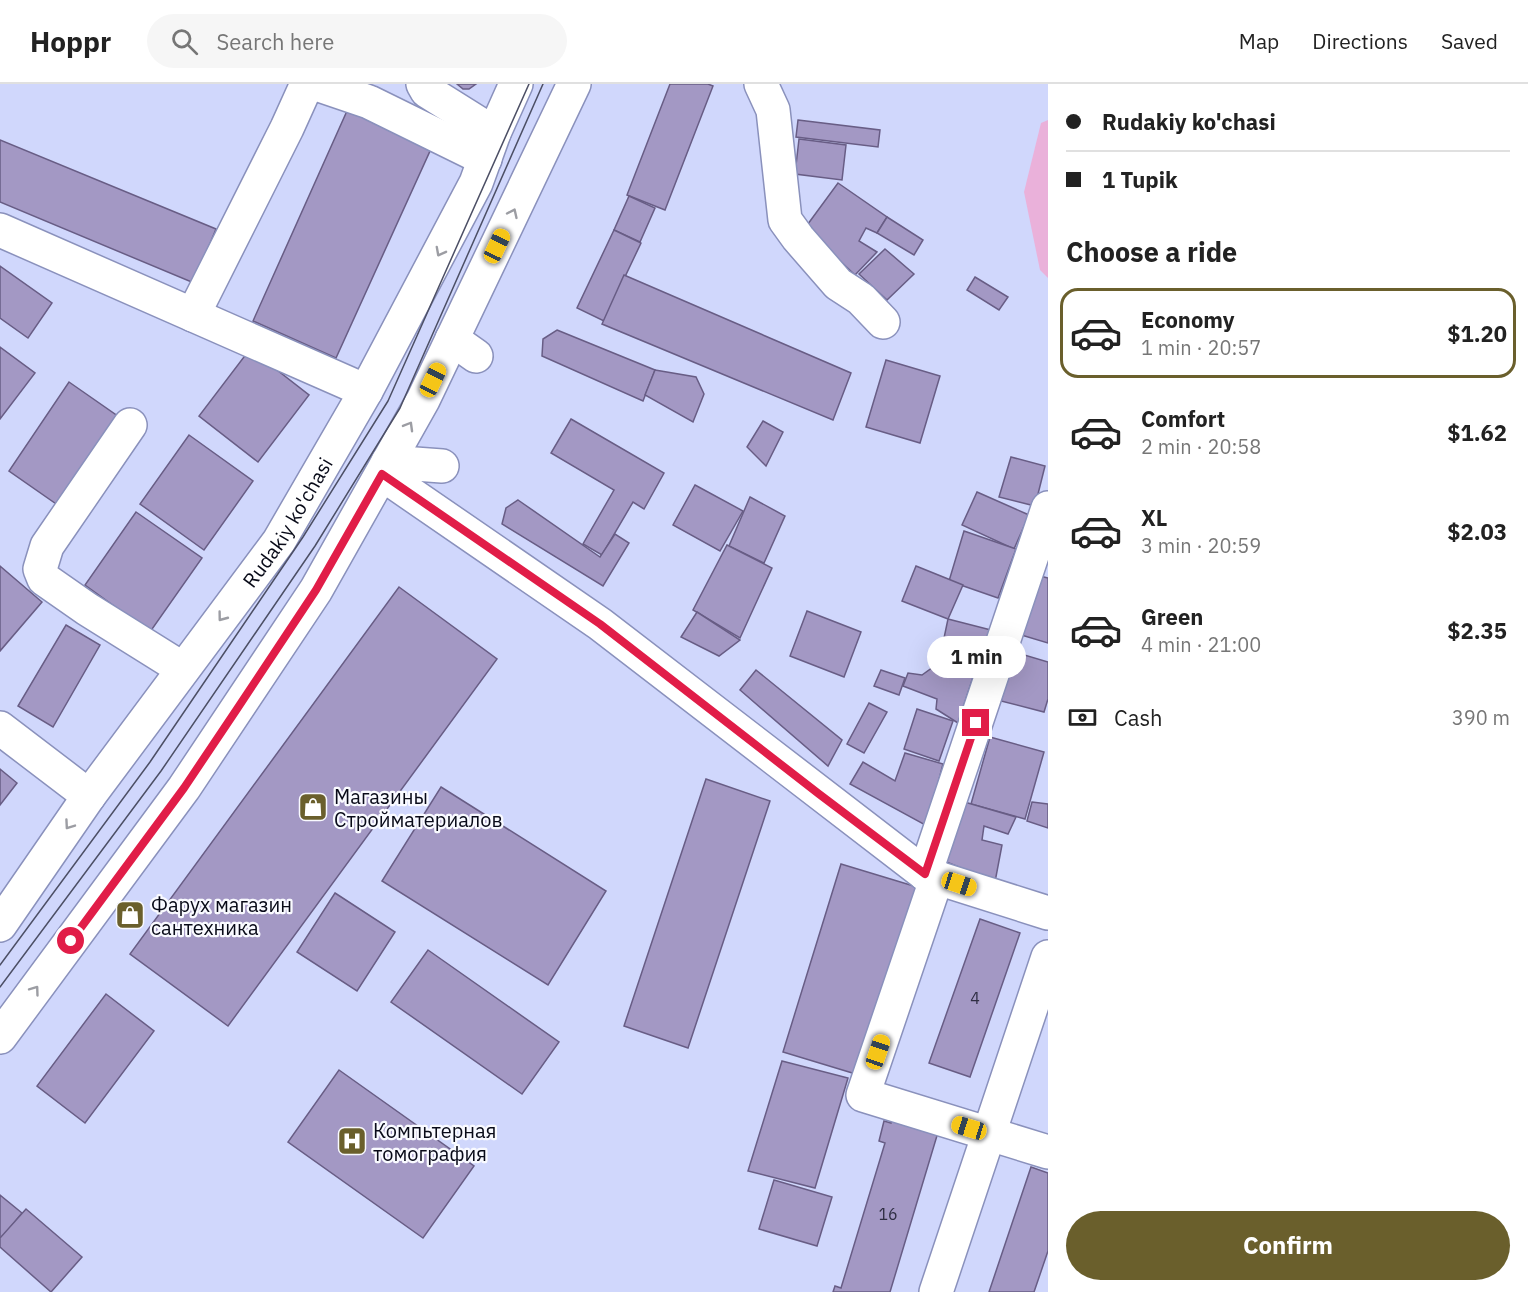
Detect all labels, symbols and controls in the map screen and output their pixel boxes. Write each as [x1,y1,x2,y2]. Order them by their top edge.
search box [147,14,567,68]
text: Hoppr [30,23,111,60]
icon: search [168,25,201,58]
text: Search here [216,27,334,56]
text: Map [1239,27,1279,55]
text: Directions [1312,27,1408,55]
text: Saved [1441,27,1498,55]
text: Rudakiy ko'chasi [1102,107,1276,136]
text: 1 Tupik [1102,165,1178,194]
one-way arrow [505,208,517,219]
car [481,226,513,266]
text: Choose a ride [1066,234,1237,269]
one-way arrow [436,246,447,256]
text: Economy [1141,305,1235,334]
icon: car [1069,306,1123,360]
text: $1.20 [1447,319,1507,348]
text: 1 min · 20:57 [1141,334,1261,361]
car [417,360,449,400]
text: Comfort [1141,404,1225,433]
icon: car [1069,405,1123,459]
text: $1.62 [1447,418,1507,447]
one-way arrow [402,421,413,432]
text: 2 min · 20:58 [1141,433,1261,460]
street label: Rudakiy ko'chasi [236,452,338,593]
text: XL [1141,503,1167,532]
icon: car [1069,504,1123,558]
text: $2.03 [1447,517,1507,546]
text: 3 min · 20:59 [1141,532,1261,559]
text: Green [1141,602,1203,631]
icon: car [1069,603,1123,657]
one-way arrow [218,610,229,621]
text: $2.35 [1447,616,1507,645]
text: 4 min · 21:00 [1141,631,1261,658]
callout: 1 min [926,636,1026,678]
text: 1 min [950,643,1003,670]
icon: cash [1066,701,1099,734]
text: Cash [1114,703,1163,732]
text: 390 m [1452,704,1510,731]
route end [962,709,989,736]
place label: Магазины Стройматериалов [334,783,503,833]
shop icon: Магазины Стройматериалов [297,791,329,823]
one-way arrow [65,818,76,829]
car [939,870,979,898]
place label: Фарух магазин сантехника [151,891,292,941]
shop icon: Фарух магазин сантехника [114,899,146,931]
route start [57,927,84,954]
one-way arrow [27,986,38,997]
house number: 4 [970,988,980,1008]
car [864,1032,892,1072]
car [949,1114,989,1142]
place label: Компьтерная томография [373,1117,496,1167]
hospital icon: Компьтерная томография [336,1125,368,1157]
house number: 16 [878,1204,898,1224]
button: Confirm [1066,1211,1510,1280]

